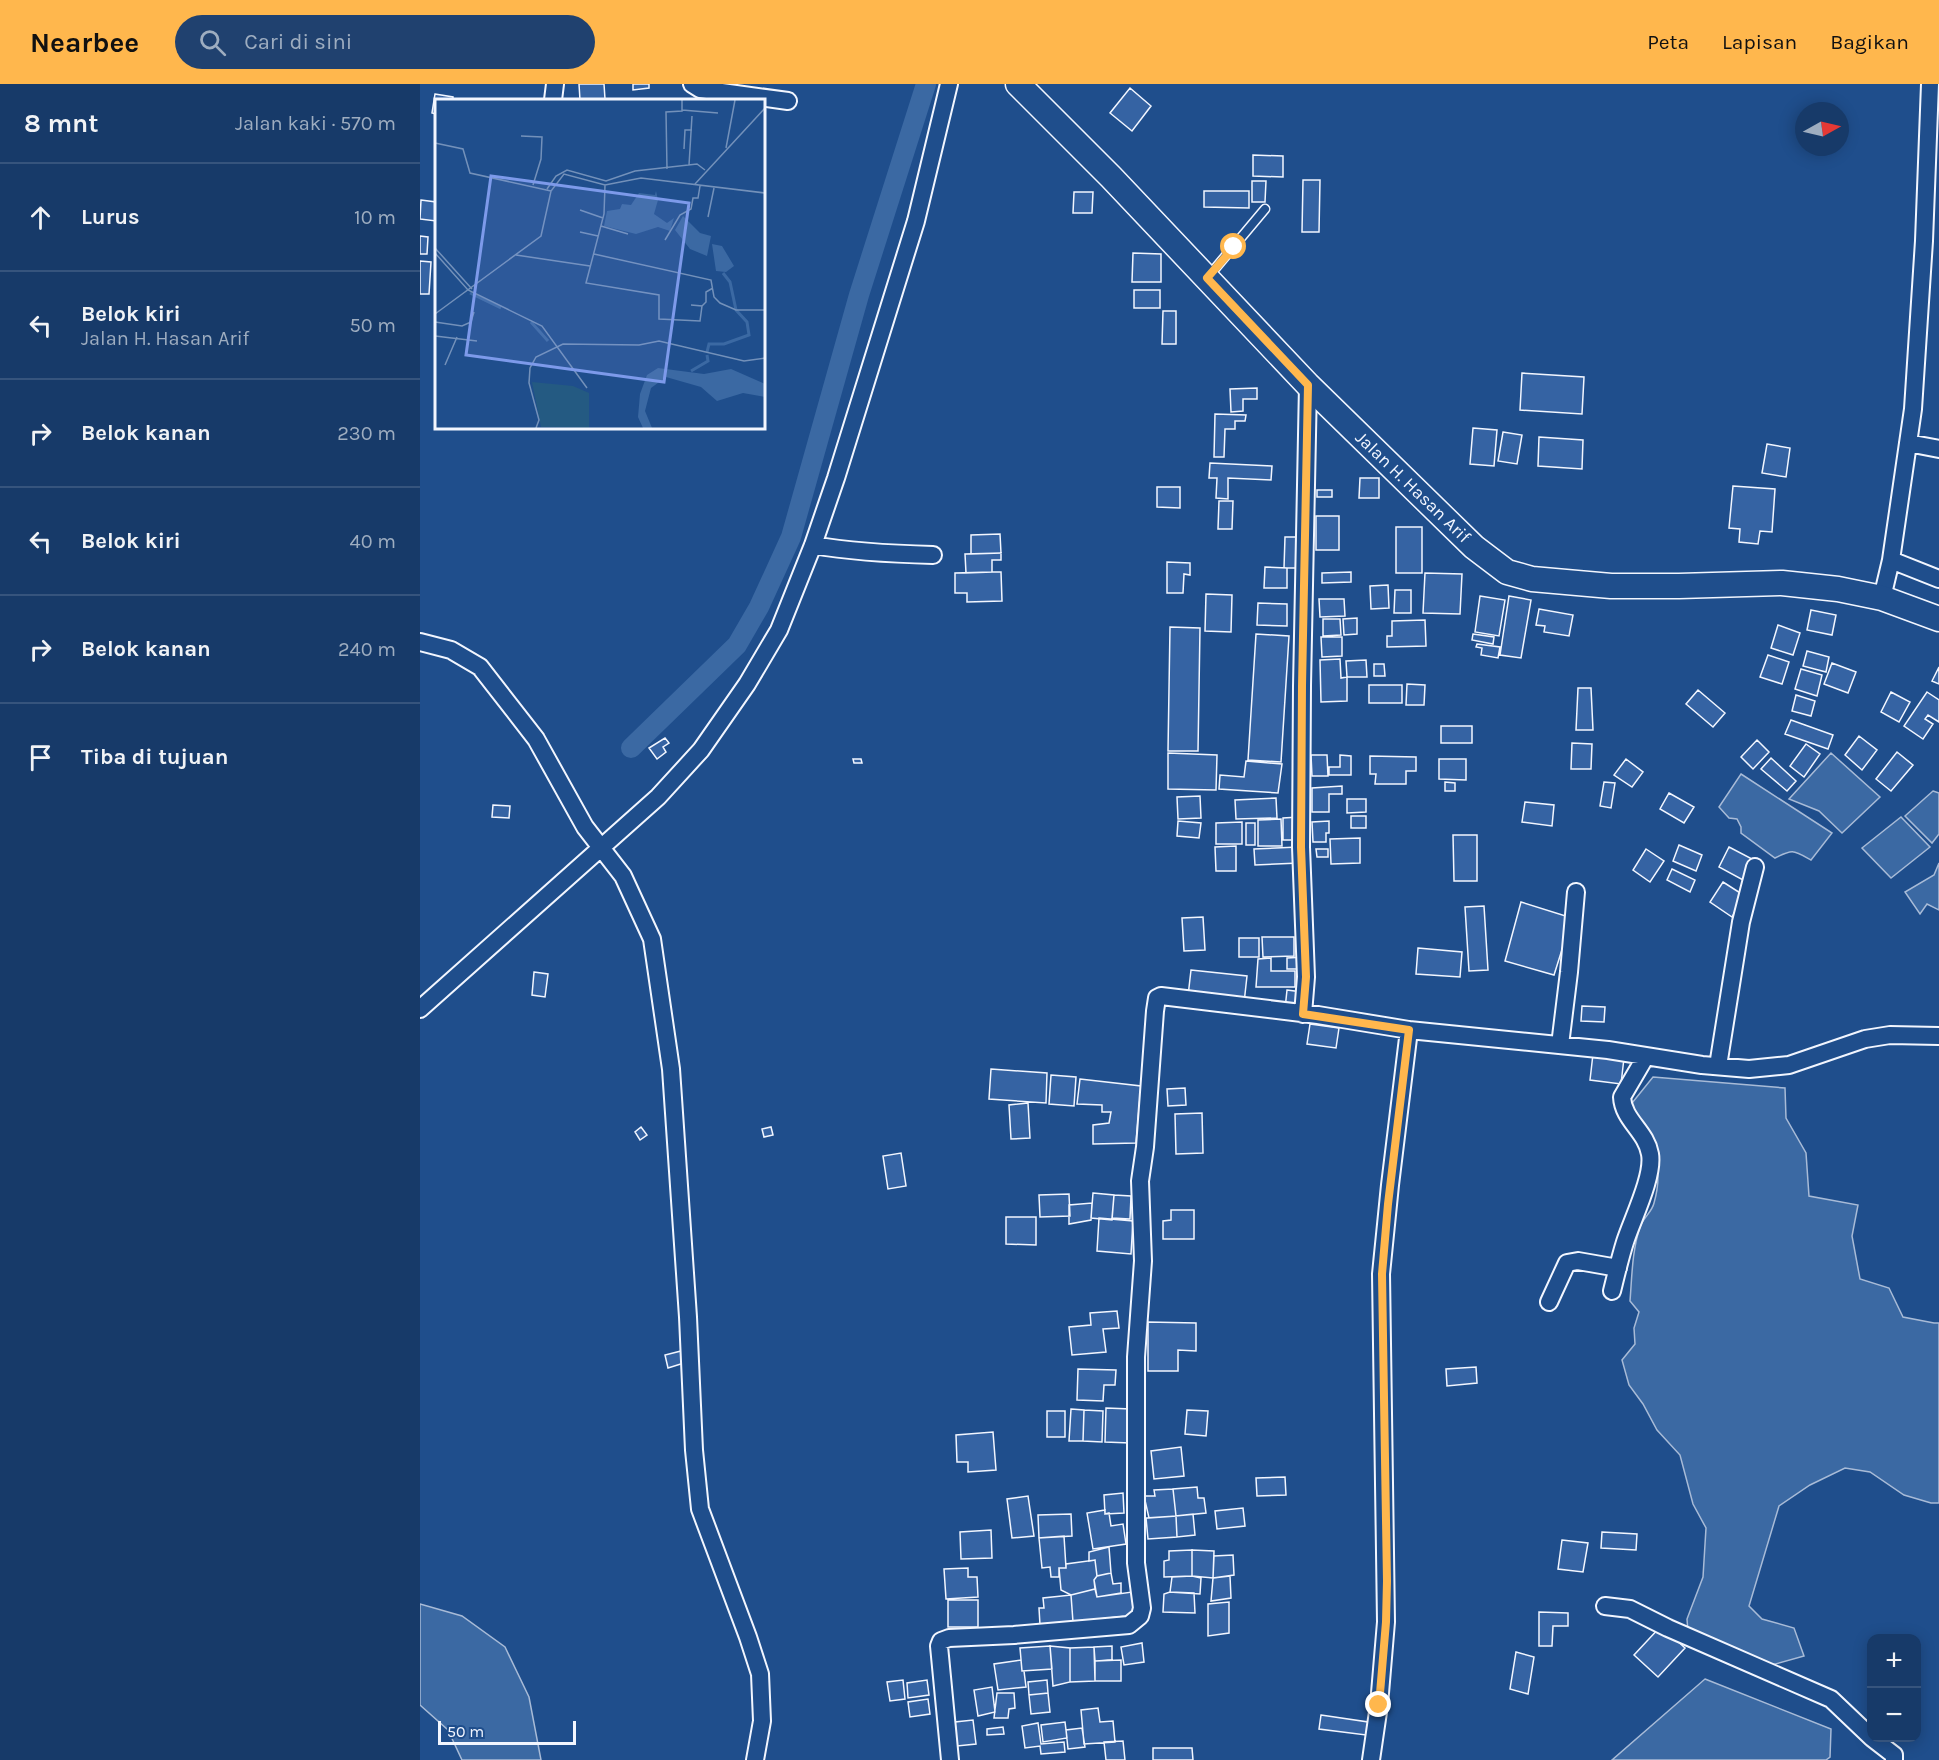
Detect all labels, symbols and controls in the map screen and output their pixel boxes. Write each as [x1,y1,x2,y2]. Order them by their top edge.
search box [175,15,595,69]
text: Nearbee [30,26,139,59]
icon: search [196,26,229,59]
text: Cari di sini [244,29,352,55]
text: Peta [1647,30,1689,54]
text: Lapisan [1722,30,1797,54]
text: Bagikan [1830,30,1909,54]
inset map [435,99,765,429]
north arrow [1795,102,1849,156]
text: 8 mnt [24,108,99,139]
text: Jalan kaki · 570 m [235,112,396,135]
icon: ahead [24,201,57,234]
text: Lurus [81,204,140,230]
text: 10 m [354,206,396,229]
route start [1220,233,1246,259]
text: Belok kiri [81,301,181,327]
icon: left [24,309,57,342]
text: 50 m [349,314,396,337]
text: Jalan H. Hasan Arif [81,327,249,350]
icon: right [24,417,57,450]
text: Belok kanan [81,420,211,446]
text: 230 m [337,422,396,445]
street label: Jalan H. Hasan Arif [1351,426,1476,548]
icon: left [24,525,57,558]
text: Belok kiri [81,528,181,554]
text: 40 m [350,530,396,553]
icon: right [24,633,57,666]
text: Belok kanan [81,636,211,662]
text: 240 m [338,638,396,661]
icon: arrive [24,741,57,774]
text: Tiba di tujuan [81,744,228,770]
map controls [1867,1634,1921,1742]
button: + [1867,1634,1921,1688]
button: − [1867,1688,1921,1742]
route end [1365,1691,1391,1717]
scale bar [438,1718,576,1746]
text: 50 m [447,1722,484,1741]

